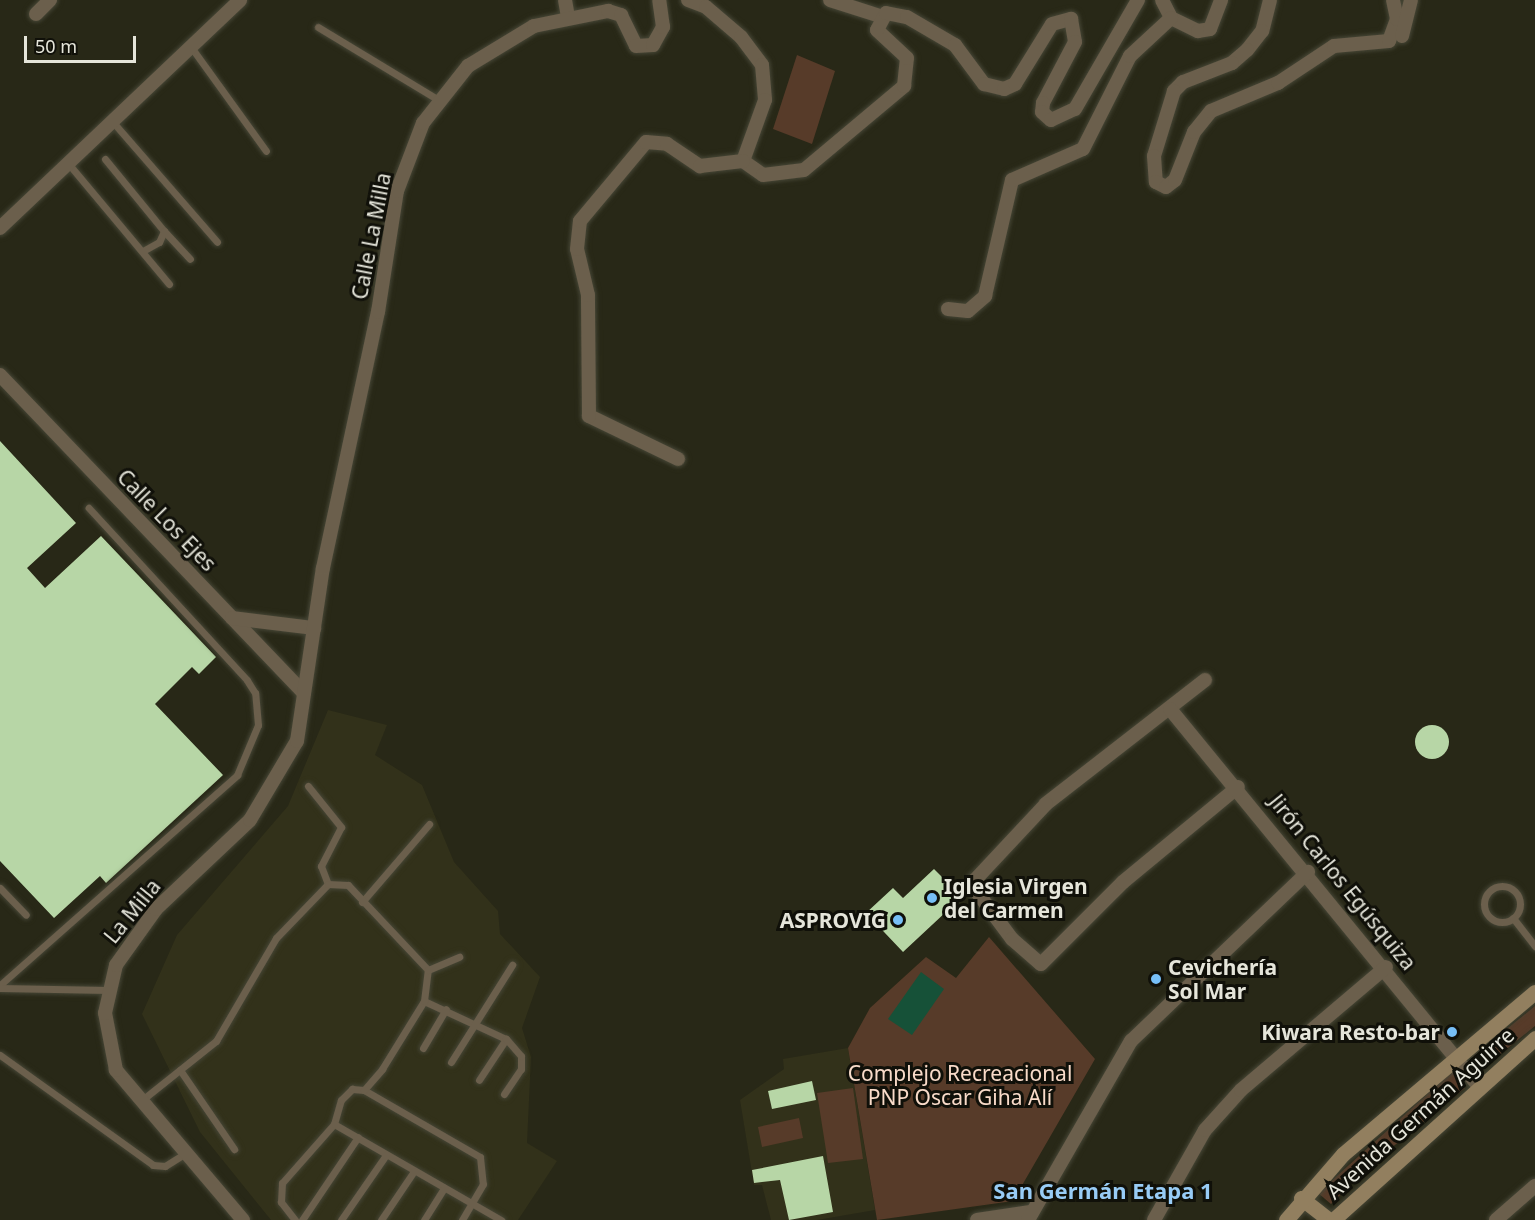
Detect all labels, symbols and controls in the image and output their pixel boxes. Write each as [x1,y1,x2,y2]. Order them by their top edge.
scale bar [27,24,140,62]
text: 50 m [35,34,77,58]
street label: Calle La Milla [346,171,396,301]
street label: Calle Los Ejes [112,464,222,576]
street label: Jirón Carlos Egúsquiza [1264,789,1422,975]
place label: Iglesia Virgen del Carmen [944,873,1088,923]
street label: La Milla [99,874,165,948]
marker: Iglesia Virgen del Carmen [925,891,939,905]
place label: ASPROVIG [780,907,886,933]
marker: ASPROVIG [891,913,905,927]
place label: Cevichería Sol Mar [1168,954,1277,1004]
marker: Cevichería Sol Mar [1149,972,1163,986]
place label: Kiwara Resto-bar [1261,1019,1440,1045]
street label: Avenida Germán Aguirre [1321,1022,1519,1204]
marker: Kiwara Resto-bar [1445,1025,1459,1039]
park label: Complejo Recreacional PNP Oscar Giha Alí [848,1060,1072,1110]
district label: San Germán Etapa 1 [993,1178,1213,1204]

